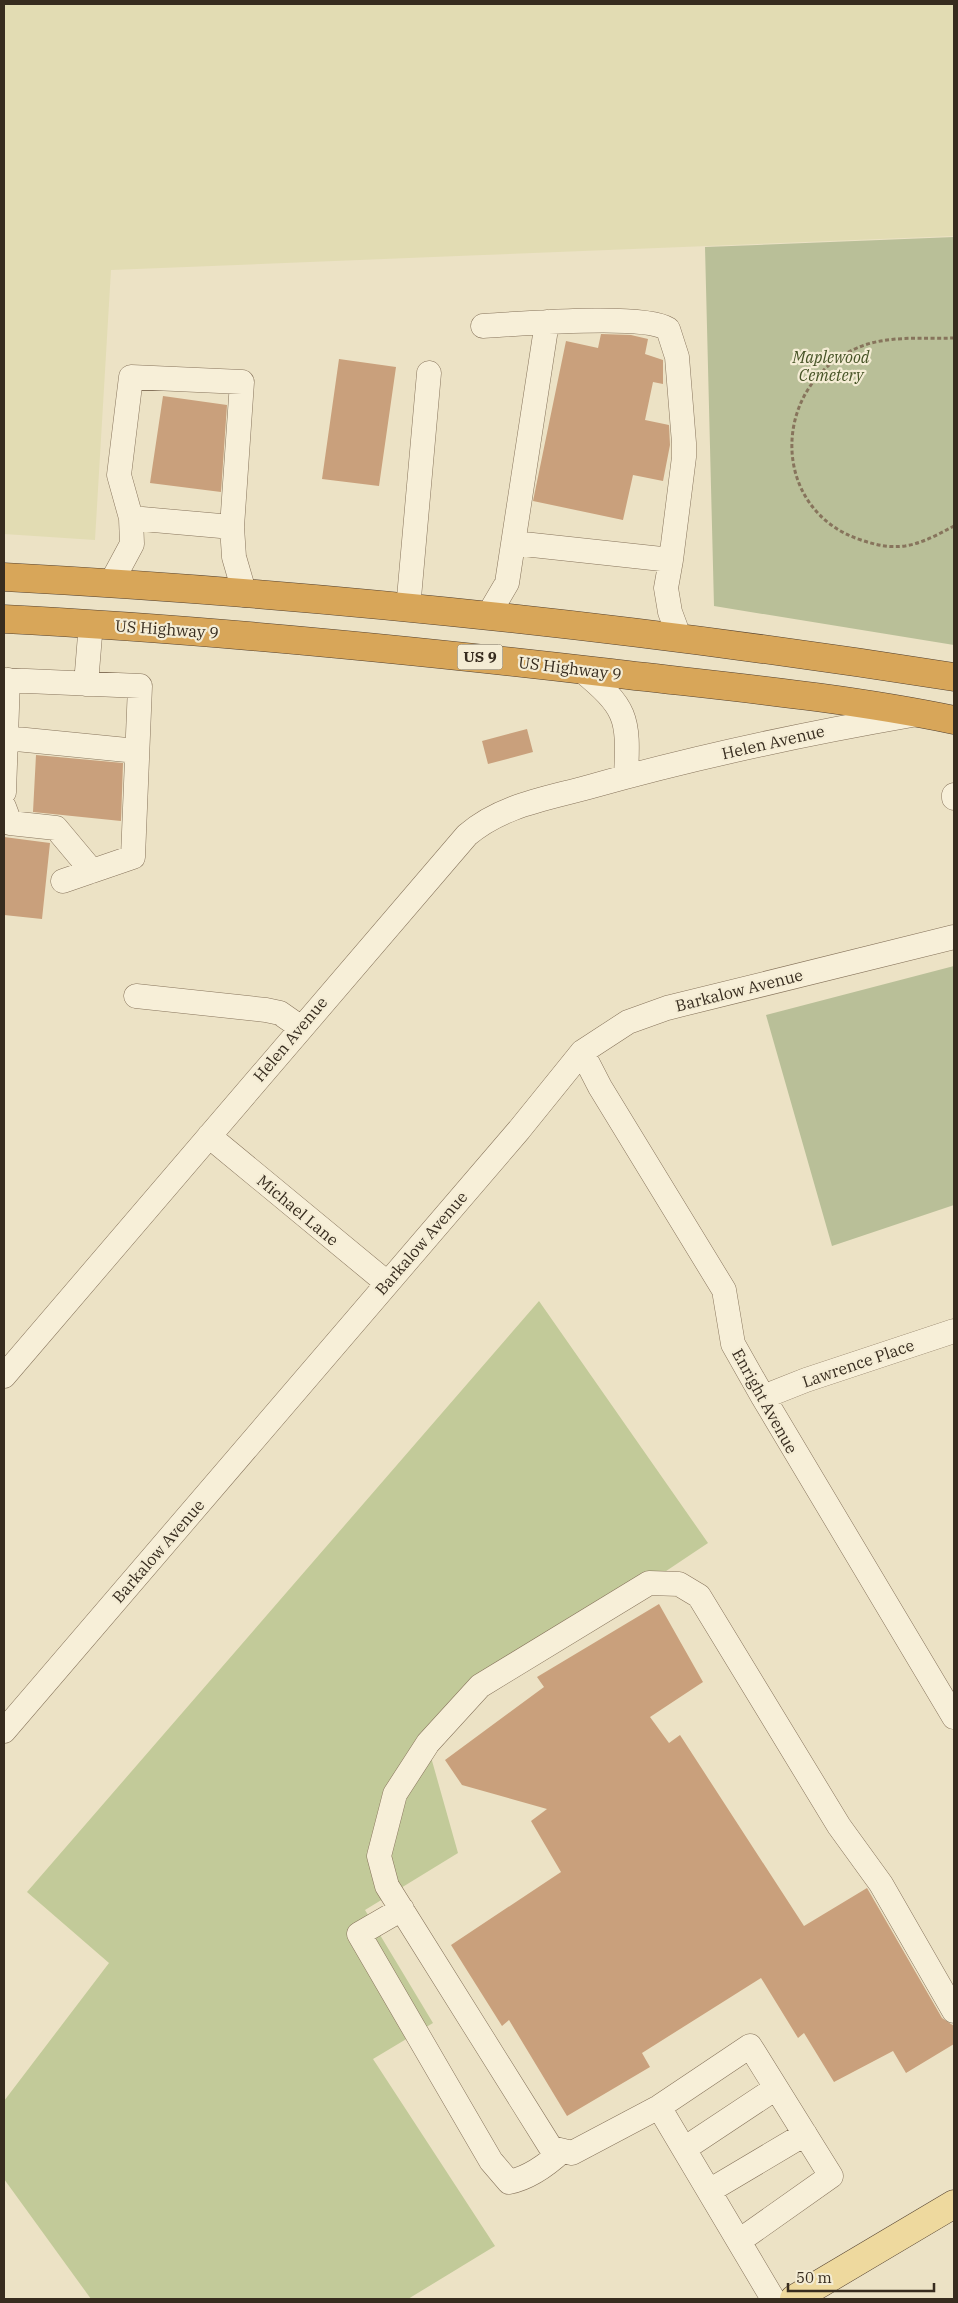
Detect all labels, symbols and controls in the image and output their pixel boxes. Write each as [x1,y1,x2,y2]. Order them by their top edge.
park label: Maplewood Cemetery [791,347,870,385]
street label: US Highway 9 [115,615,219,643]
road number: US 9 [458,644,502,670]
street label: US Highway 9 [517,652,623,684]
street label: Helen Avenue [720,720,826,764]
street label: Barkalow Avenue [673,964,805,1016]
street label: Helen Avenue [249,992,331,1086]
street label: Michael Lane [253,1170,343,1250]
street label: Barkalow Avenue [371,1187,471,1299]
street label: Lawrence Place [799,1334,917,1392]
street label: Enright Avenue [728,1345,802,1457]
street label: Barkalow Avenue [108,1495,208,1607]
scale bar [788,2260,934,2292]
text: 50 m [796,2268,832,2287]

